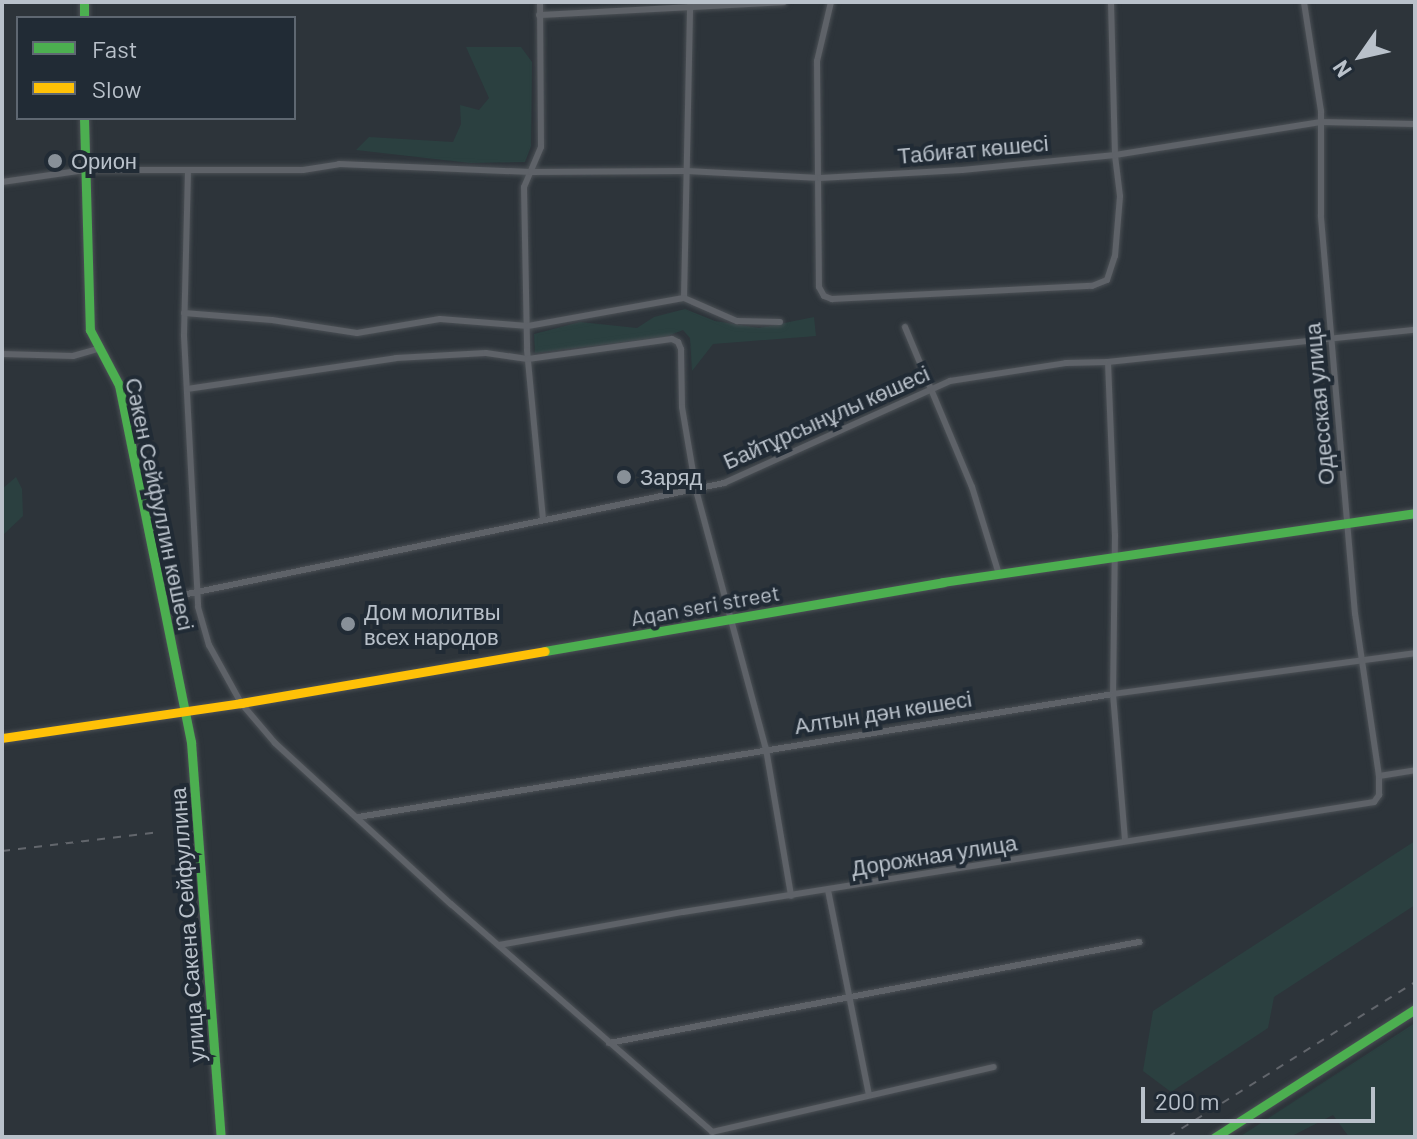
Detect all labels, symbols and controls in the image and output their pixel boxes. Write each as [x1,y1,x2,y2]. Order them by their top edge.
legend [16,16,296,120]
north arrow [1321,16,1401,96]
text: Fast [92,34,137,63]
text: N [1326,56,1356,83]
text: Slow [92,74,141,103]
street label: Табиғат көшесі [896,129,1050,169]
place label: Орион [71,148,137,174]
marker: Орион [46,152,64,170]
street label: Одесская улица [1299,322,1339,486]
street label: Байтұрсынұлы көшесі [719,360,933,474]
street label: Сәкен Сейфуллин көшесі [120,375,200,633]
place label: Заряд [640,464,702,490]
marker: Заряд [615,468,633,486]
street label: Aqan seri street [629,579,781,631]
place label: Дом молитвы всех народов [364,598,500,650]
marker: Дом молитвы всех народов [339,615,357,633]
street label: Алтын дән көшесі [792,685,974,739]
street label: улица Сакена Сейфуллина [164,787,210,1063]
street label: Дорожная улица [849,829,1019,881]
scale bar [1145,1071,1379,1121]
text: 200 m [1155,1086,1220,1115]

